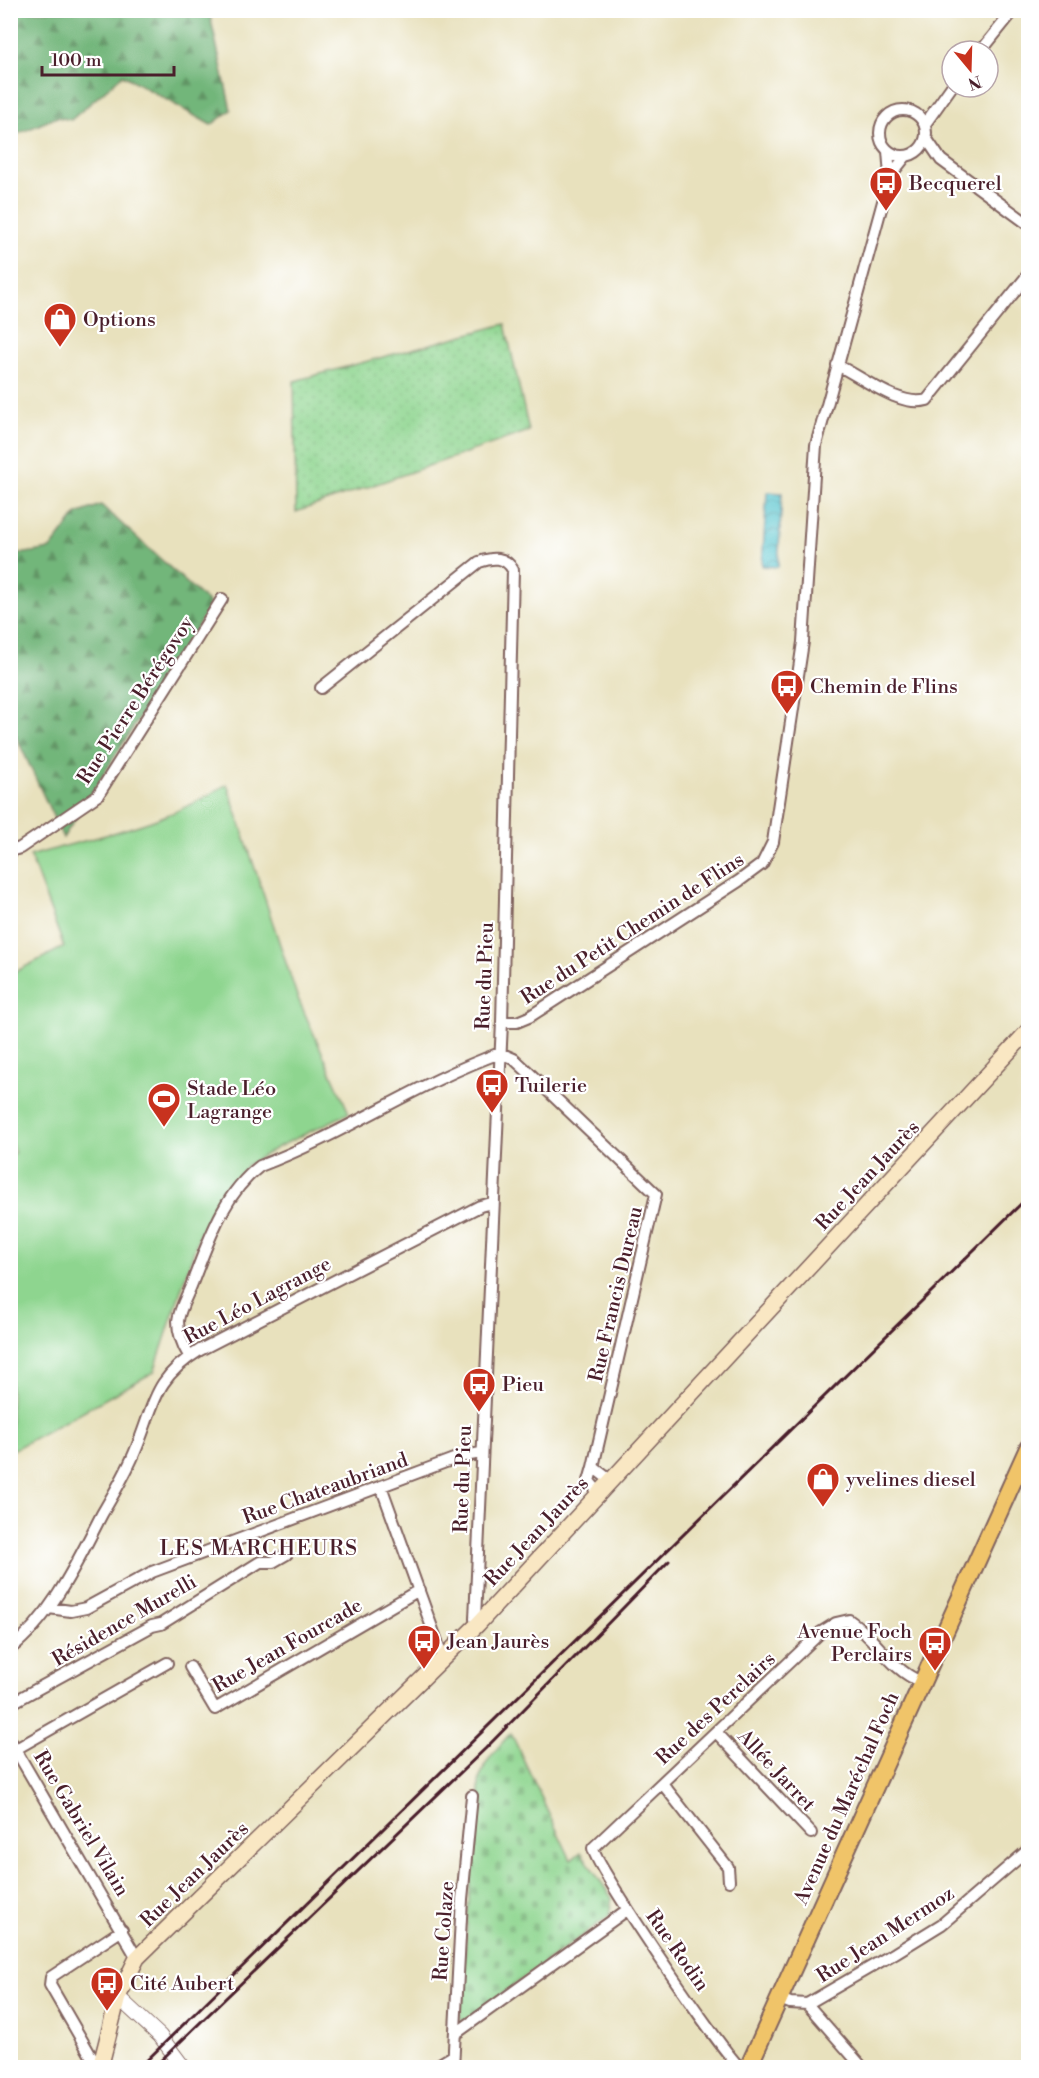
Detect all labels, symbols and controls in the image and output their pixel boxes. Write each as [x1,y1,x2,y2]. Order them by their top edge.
scale bar [42,39,174,77]
north arrow [940,39,1000,99]
text: 100 m [51,49,102,72]
text: N [965,71,984,94]
bus stop icon: Becquerel [868,165,904,212]
place label: Becquerel [908,172,1002,197]
shop icon: Options [42,301,78,348]
place label: Options [83,308,156,333]
street label: Rue Pierre Bérégovoy [73,612,200,790]
bus stop icon: Chemin de Flins [769,668,805,715]
place label: Chemin de Flins [810,675,958,700]
street label: Rue du Petit Chemin de Flins [516,848,749,1011]
street label: Rue du Pieu [471,921,500,1031]
bus stop icon: Tuilerie [474,1067,510,1114]
place label: Tuilerie [515,1074,587,1099]
place label: Stade Léo Lagrange [187,1077,276,1125]
sports icon: Stade Léo Lagrange [146,1081,182,1128]
street label: Rue Jean Jaurès [811,1116,926,1236]
street label: Rue Francis Dureau [584,1203,649,1385]
street label: Rue Léo Lagrange [180,1252,336,1351]
bus stop icon: Pieu [461,1366,497,1413]
place label: Pieu [502,1373,544,1398]
street label: Rue du Pieu [449,1424,478,1534]
street label: Rue Chateaubriand [239,1448,412,1531]
shop icon: yvelines diesel [805,1461,841,1508]
place label: yvelines diesel [845,1468,976,1493]
street label: Rue Jean Jaurès [480,1472,595,1592]
district label: LES MARCHEURS [159,1536,359,1562]
street label: Résidence Murelli [48,1570,202,1673]
street label: Rue Jean Fourcade [208,1593,367,1699]
place label: Avenue Foch Perclairs [796,1620,912,1668]
bus stop icon: Jean Jaurès [406,1623,442,1670]
bus stop icon: Avenue Foch Perclairs [917,1625,953,1672]
place label: Jean Jaurès [446,1630,549,1655]
street label: Rue des Perclairs [651,1647,781,1771]
street label: Avenue du Maréchal Foch [789,1688,906,1910]
street label: Allée Jarret [731,1724,820,1817]
street label: Rue Gabriel Vilain [27,1746,134,1901]
street label: Rue Jean Jaurès [135,1817,255,1933]
street label: Rue Colaze [429,1880,460,1982]
street label: Rue Jean Mermoz [812,1881,959,1989]
street label: Rue Rodin [640,1905,714,1997]
bus stop icon: Cité Aubert [89,1965,125,2012]
place label: Cité Aubert [130,1972,234,1997]

